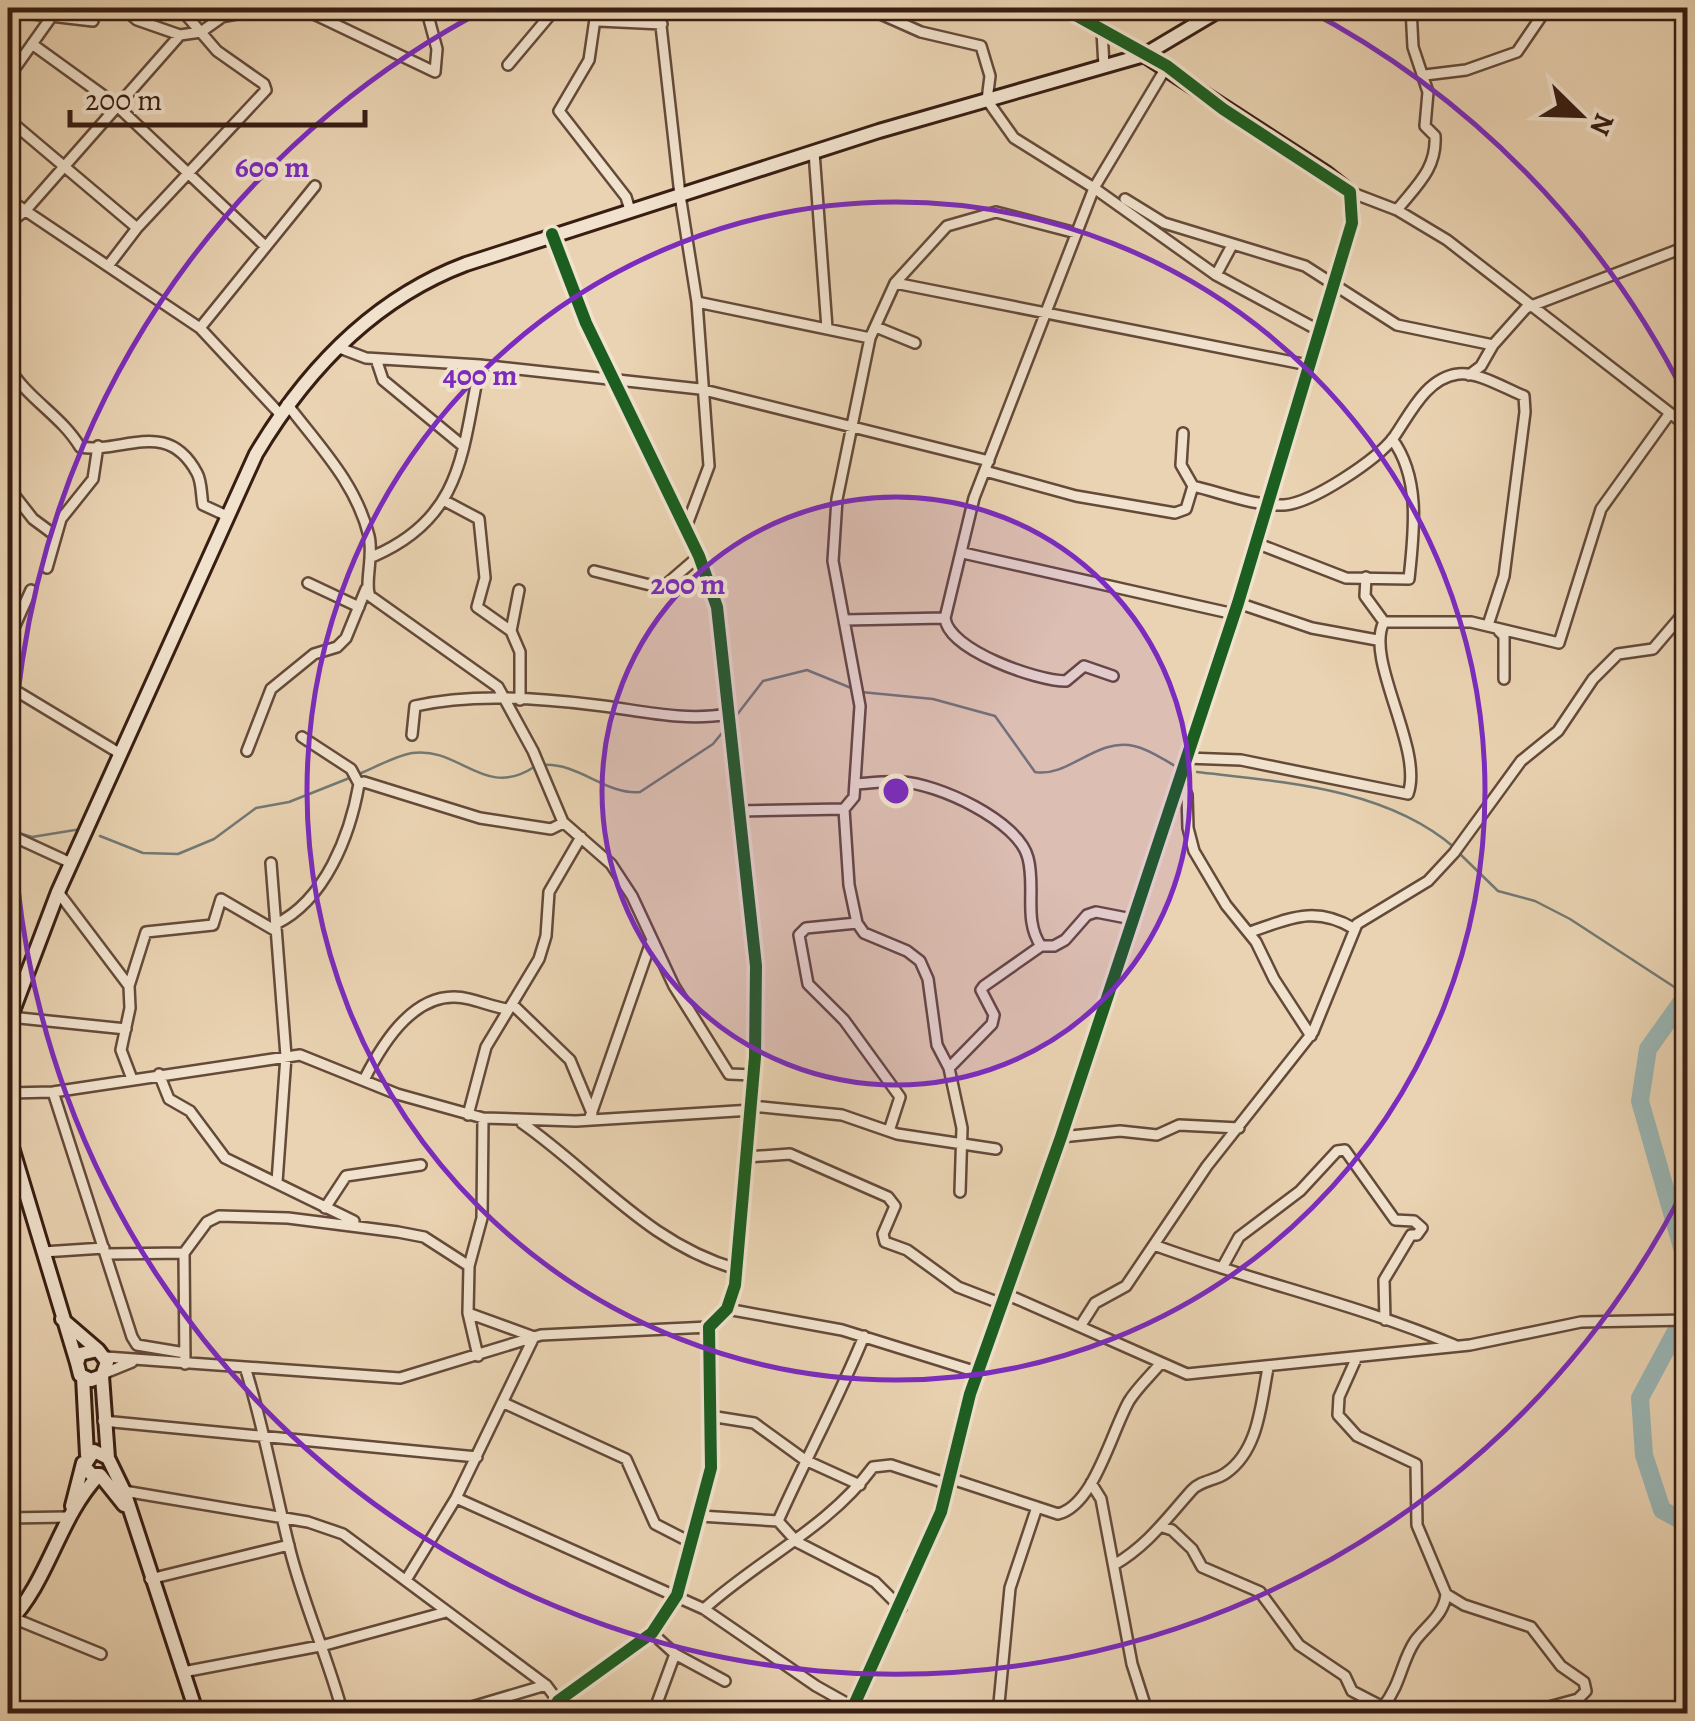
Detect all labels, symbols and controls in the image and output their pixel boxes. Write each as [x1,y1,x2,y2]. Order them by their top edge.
scale bar [70,65,365,127]
north arrow [1530,65,1630,165]
text: 200 m [85,80,162,120]
text: N [1581,108,1624,141]
text: 600 m [235,147,309,187]
text: 400 m [443,355,517,395]
text: 200 m [650,564,726,604]
centre of rings [878,773,914,809]

